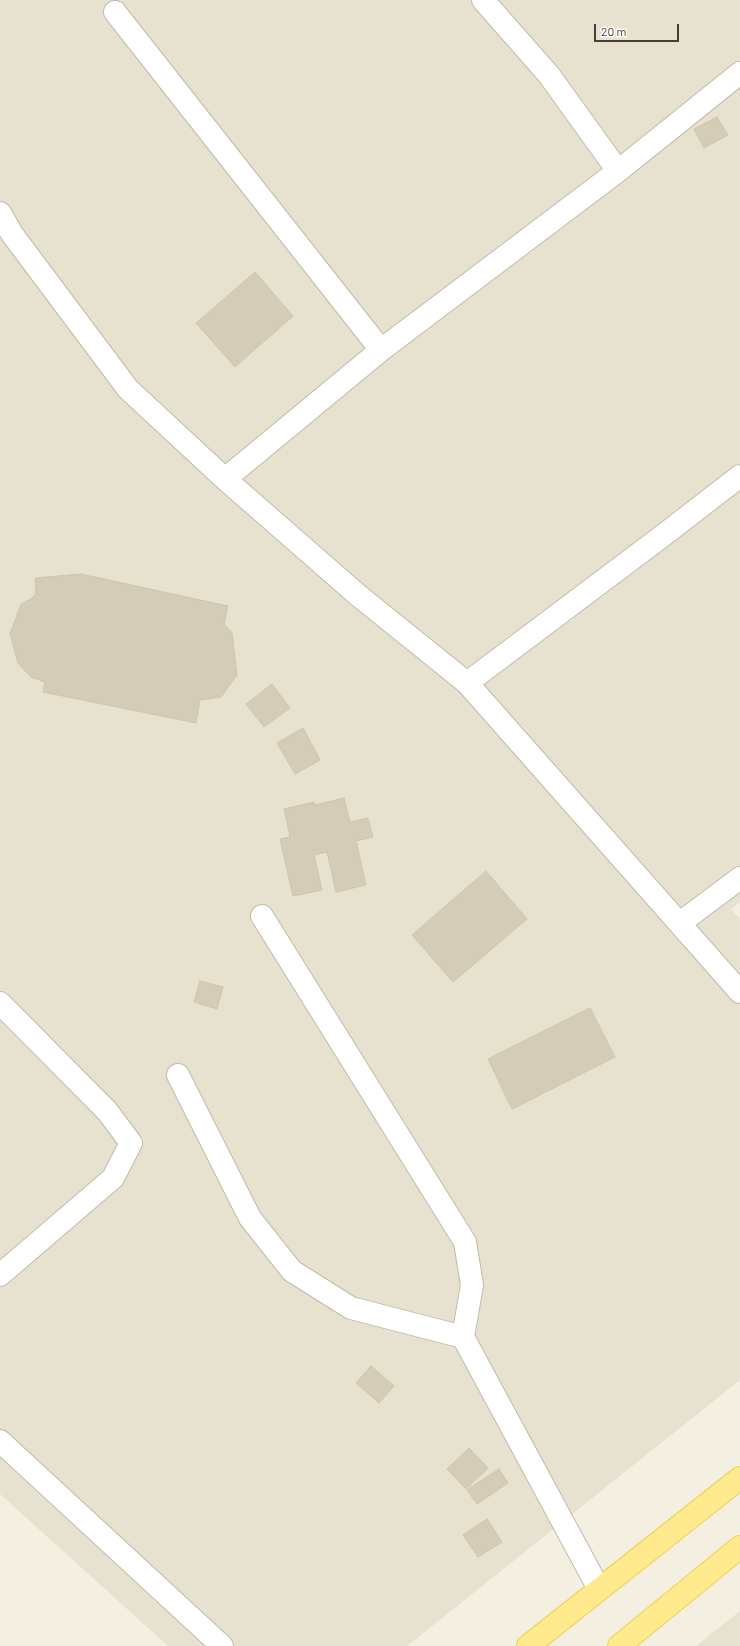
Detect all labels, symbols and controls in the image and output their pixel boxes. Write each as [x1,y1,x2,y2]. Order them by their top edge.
scale bar [596,16,681,42]
text: 20 m [601,24,627,38]

